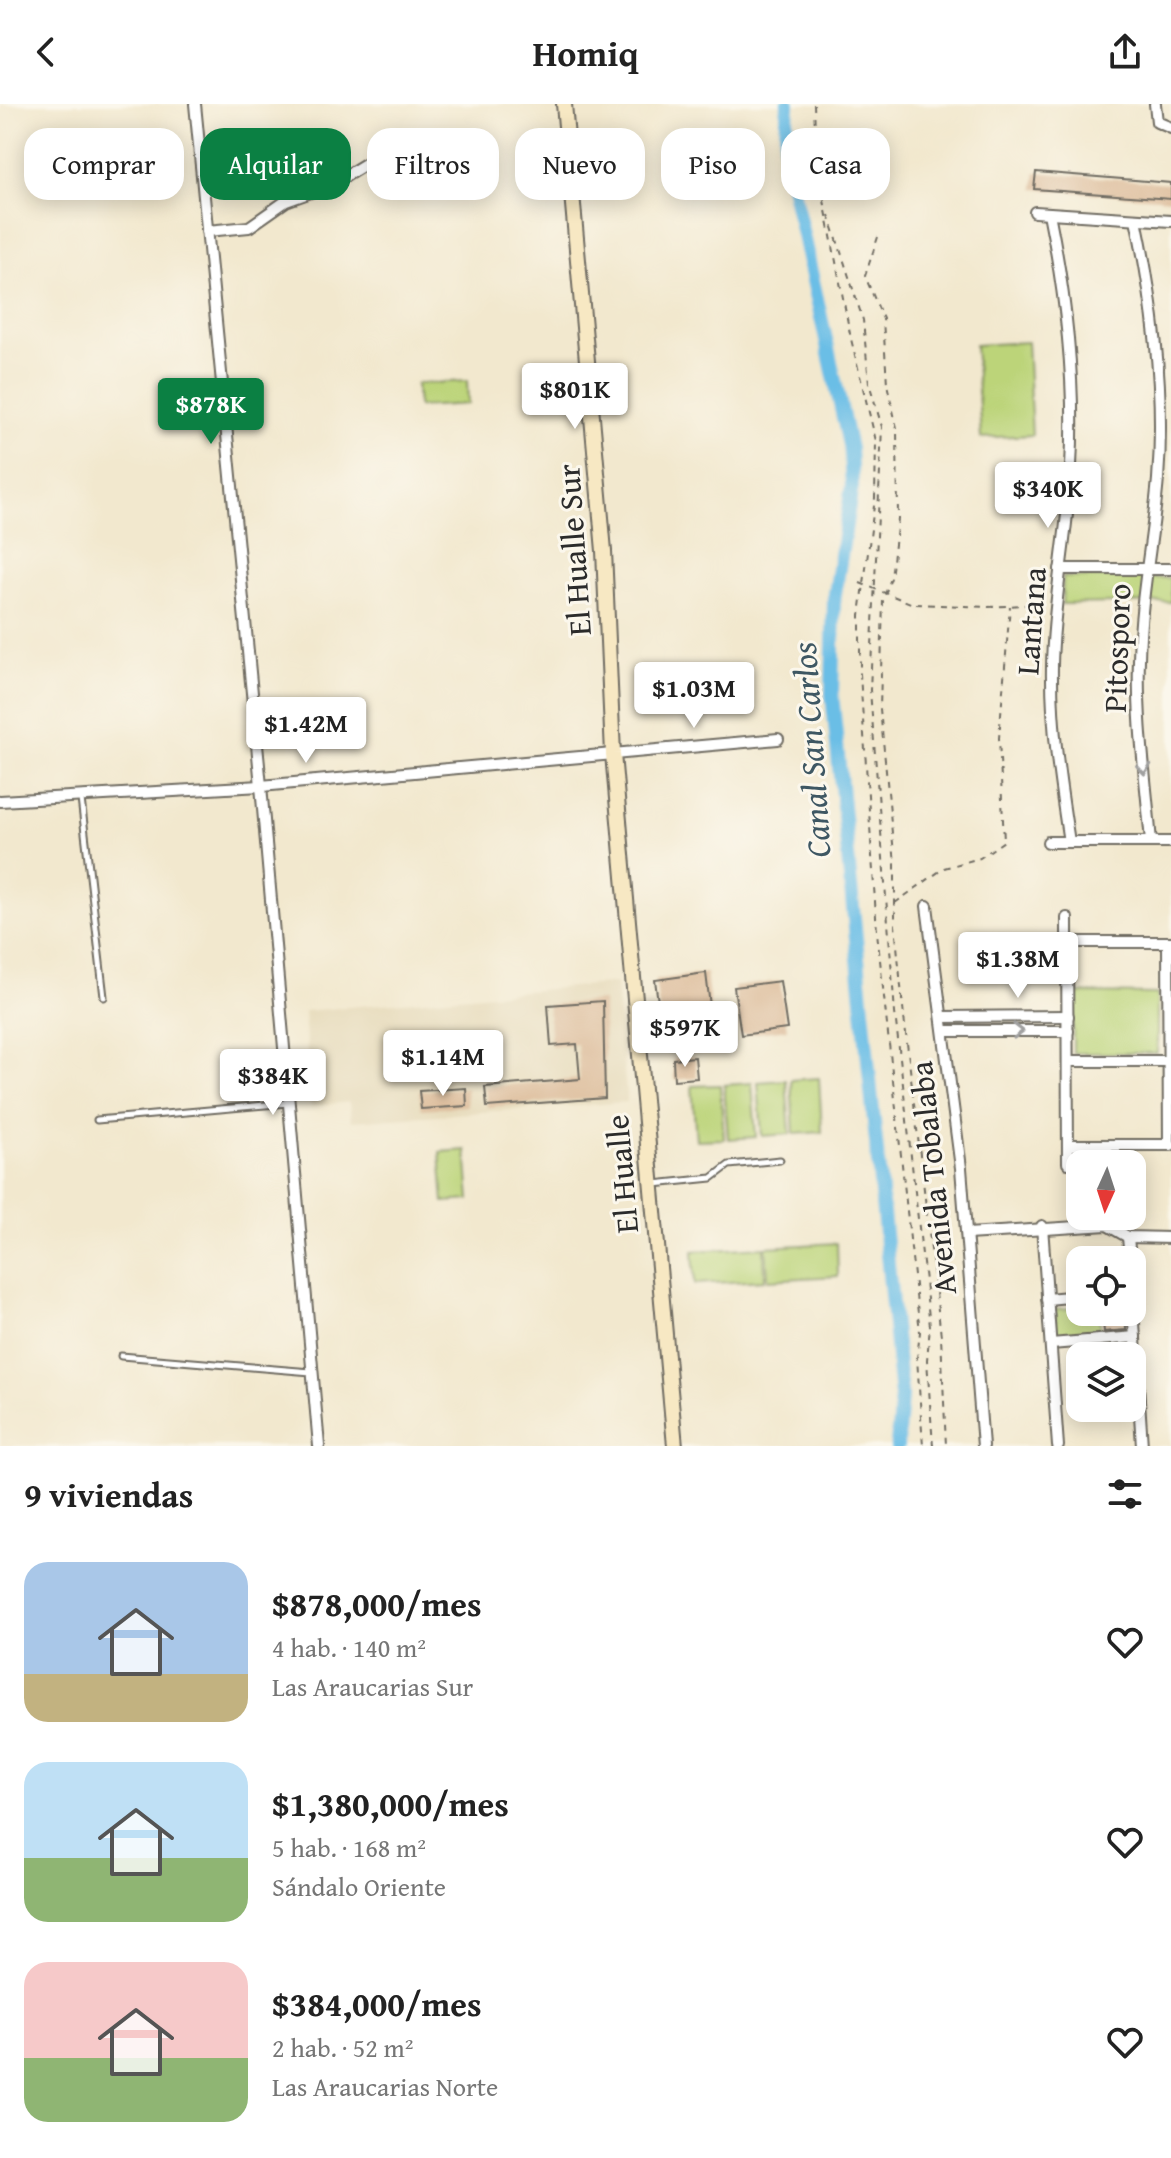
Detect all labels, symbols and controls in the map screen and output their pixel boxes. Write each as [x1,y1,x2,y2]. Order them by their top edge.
text: Homiq [532,26,639,79]
icon: back [24,30,68,74]
icon: share [1103,30,1147,74]
chip: Comprar [24,128,184,200]
chip: Alquilar [200,128,351,200]
chip: Filtros [367,128,499,200]
chip: Nuevo [515,128,645,200]
chip: Piso [661,128,765,200]
chip: Casa [781,128,890,200]
pin: $801K [519,363,631,431]
text: $801K [540,369,610,408]
pin: $878K [155,378,267,446]
text: $878K [176,384,246,423]
pin: $340K [992,462,1104,530]
street label: El Hualle Sur [544,463,603,637]
text: $340K [1013,468,1083,507]
street label: Lantana [1003,565,1058,677]
street label: Pitosporo [1091,583,1142,713]
water label: Canal San Carlos [778,640,842,859]
pin: $1.03M [629,662,759,730]
text: $1.03M [652,668,736,707]
pin: $1.42M [241,697,371,765]
text: $1.42M [264,703,348,742]
one-way arrow [1136,763,1153,776]
pin: $1.38M [953,932,1083,1000]
text: $1.38M [976,938,1060,977]
pin: $597K [629,1001,741,1069]
text: $597K [650,1007,720,1046]
one-way arrow [1012,1022,1025,1040]
pin: $1.14M [378,1030,508,1098]
text: $1.14M [401,1036,485,1075]
pin: $384K [217,1049,329,1117]
text: $384K [238,1055,308,1094]
street label: Avenida Tobalaba [897,1059,968,1297]
street label: El Hualle [593,1113,650,1235]
north arrow [1066,1150,1146,1230]
map controls [1066,1150,1146,1422]
button: locate [1066,1246,1146,1326]
button: layers [1066,1342,1146,1422]
text: 9 viviendas [24,1470,193,1519]
icon: filters [1103,1472,1147,1516]
text: $878,000/mes [272,1579,482,1628]
icon: home [88,1594,184,1690]
icon: heart [1103,1620,1147,1664]
text: 4 hab. · 140 m² [272,1628,426,1667]
text: Las Araucarias Sur [272,1667,473,1706]
text: $1,380,000/mes [272,1779,509,1828]
icon: home [88,1794,184,1890]
icon: heart [1103,1820,1147,1864]
text: 5 hab. · 168 m² [272,1828,426,1867]
text: Sándalo Oriente [272,1867,446,1906]
text: $384,000/mes [272,1979,482,2028]
icon: home [88,1994,184,2090]
icon: heart [1103,2020,1147,2064]
text: 2 hab. · 52 m² [272,2028,413,2067]
text: Las Araucarias Norte [272,2067,498,2106]

